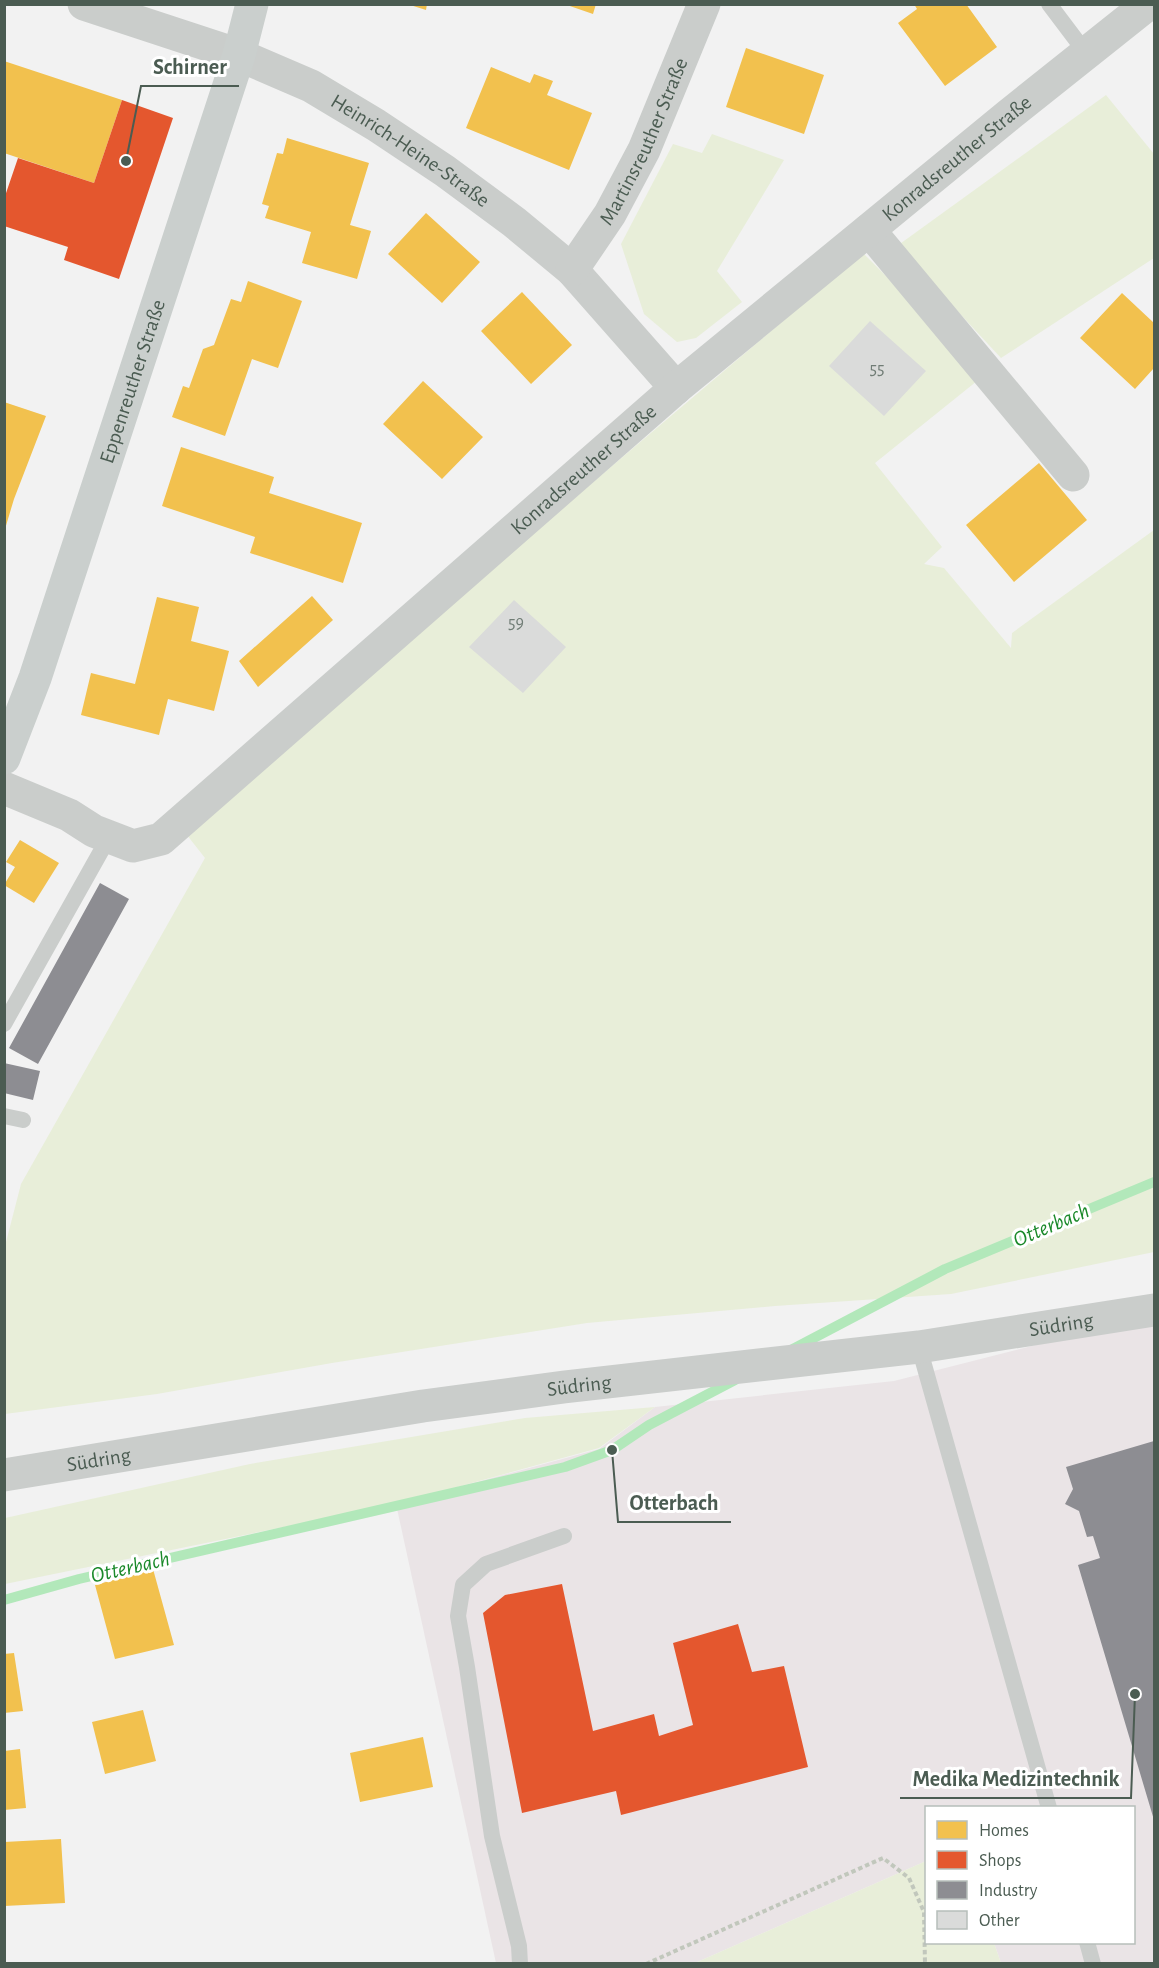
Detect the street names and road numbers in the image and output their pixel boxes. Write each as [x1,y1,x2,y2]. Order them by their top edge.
street label: Martinsreuther Straße [595,55,691,229]
street label: Heinrich-Heine-Straße [327,90,494,211]
street label: Konradsreuther Straße [878,91,1035,225]
street label: Eppenreuther Straße [96,297,169,466]
street label: Konradsreuther Straße [506,400,660,538]
street label: Südring [1028,1309,1095,1340]
street label: Südring [546,1371,613,1400]
street label: Südring [65,1444,133,1475]

